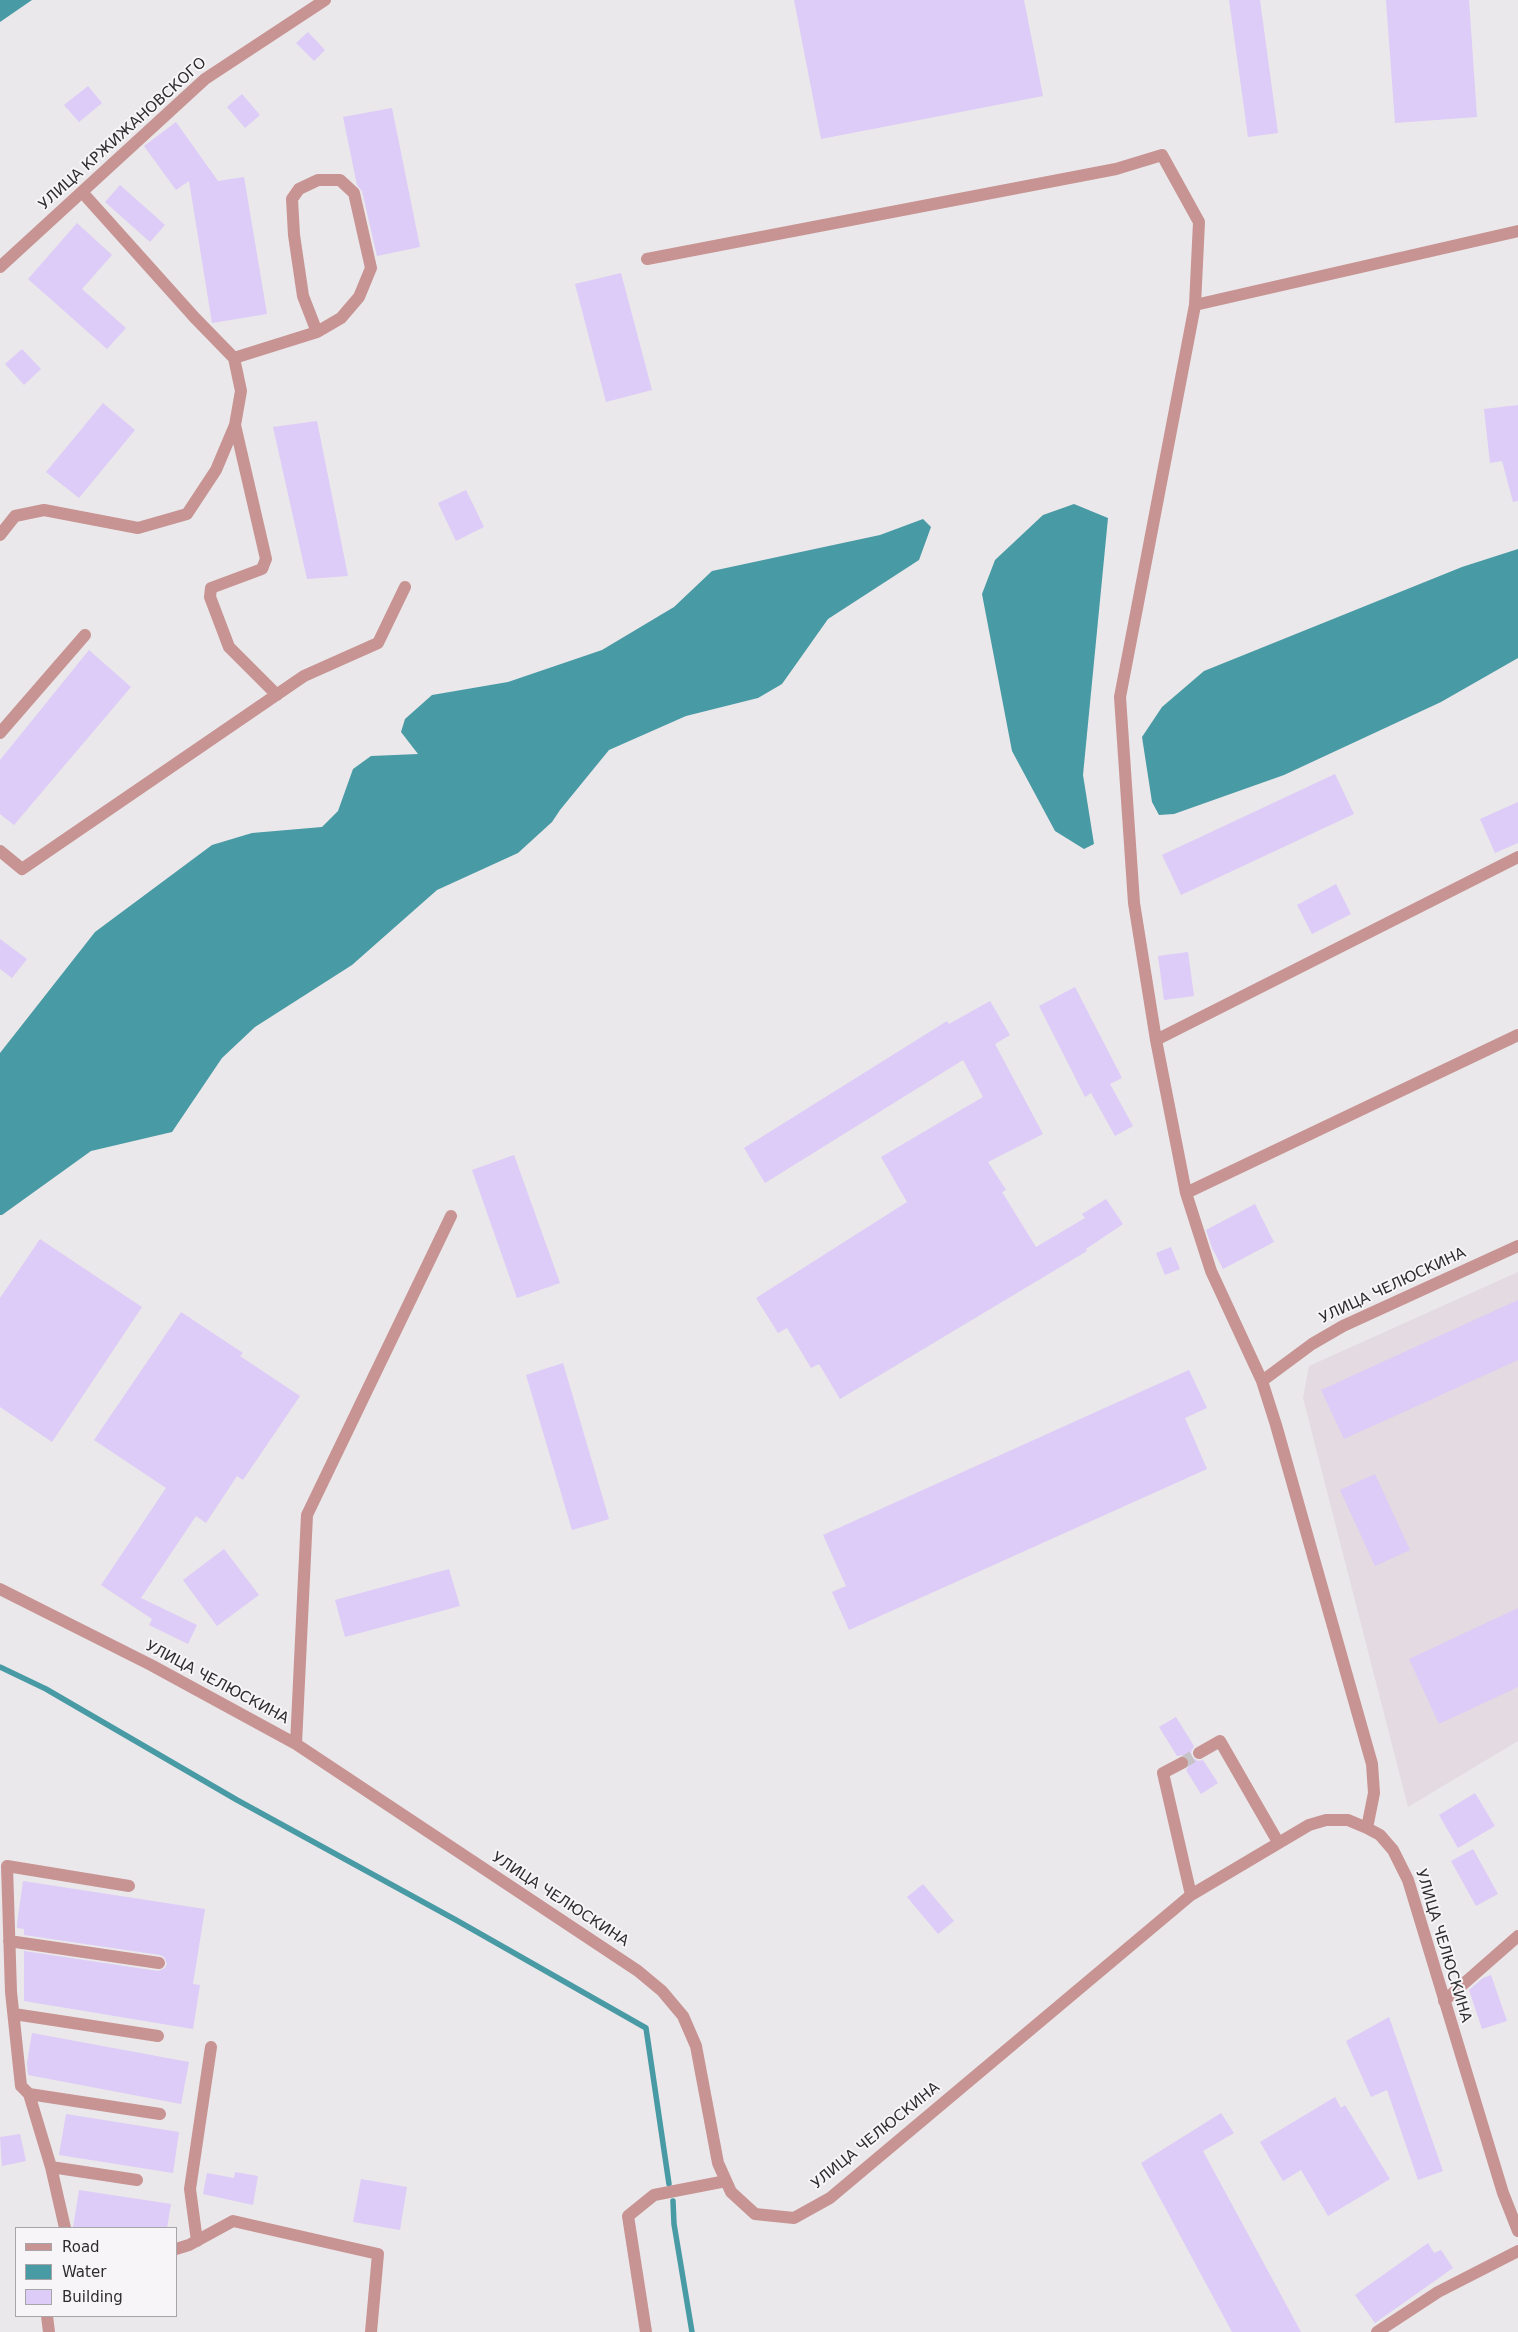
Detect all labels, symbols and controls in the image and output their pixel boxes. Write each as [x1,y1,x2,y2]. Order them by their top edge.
street label: УЛИЦА КРЖИЖАНОВСКОГО [36,54,210,214]
street label: УЛИЦА ЧЕЛЮСКИНА [1317,1244,1469,1328]
street label: УЛИЦА ЧЕЛЮСКИНА [142,1638,292,1728]
street label: УЛИЦА ЧЕЛЮСКИНА [488,1849,632,1951]
street label: УЛИЦА ЧЕЛЮСКИНА [1411,1867,1475,2025]
street label: УЛИЦА ЧЕЛЮСКИНА [808,2079,944,2193]
legend [15,2227,178,2317]
text: Road [62,2238,100,2256]
text: Water [62,2263,106,2281]
text: Building [62,2288,123,2306]

